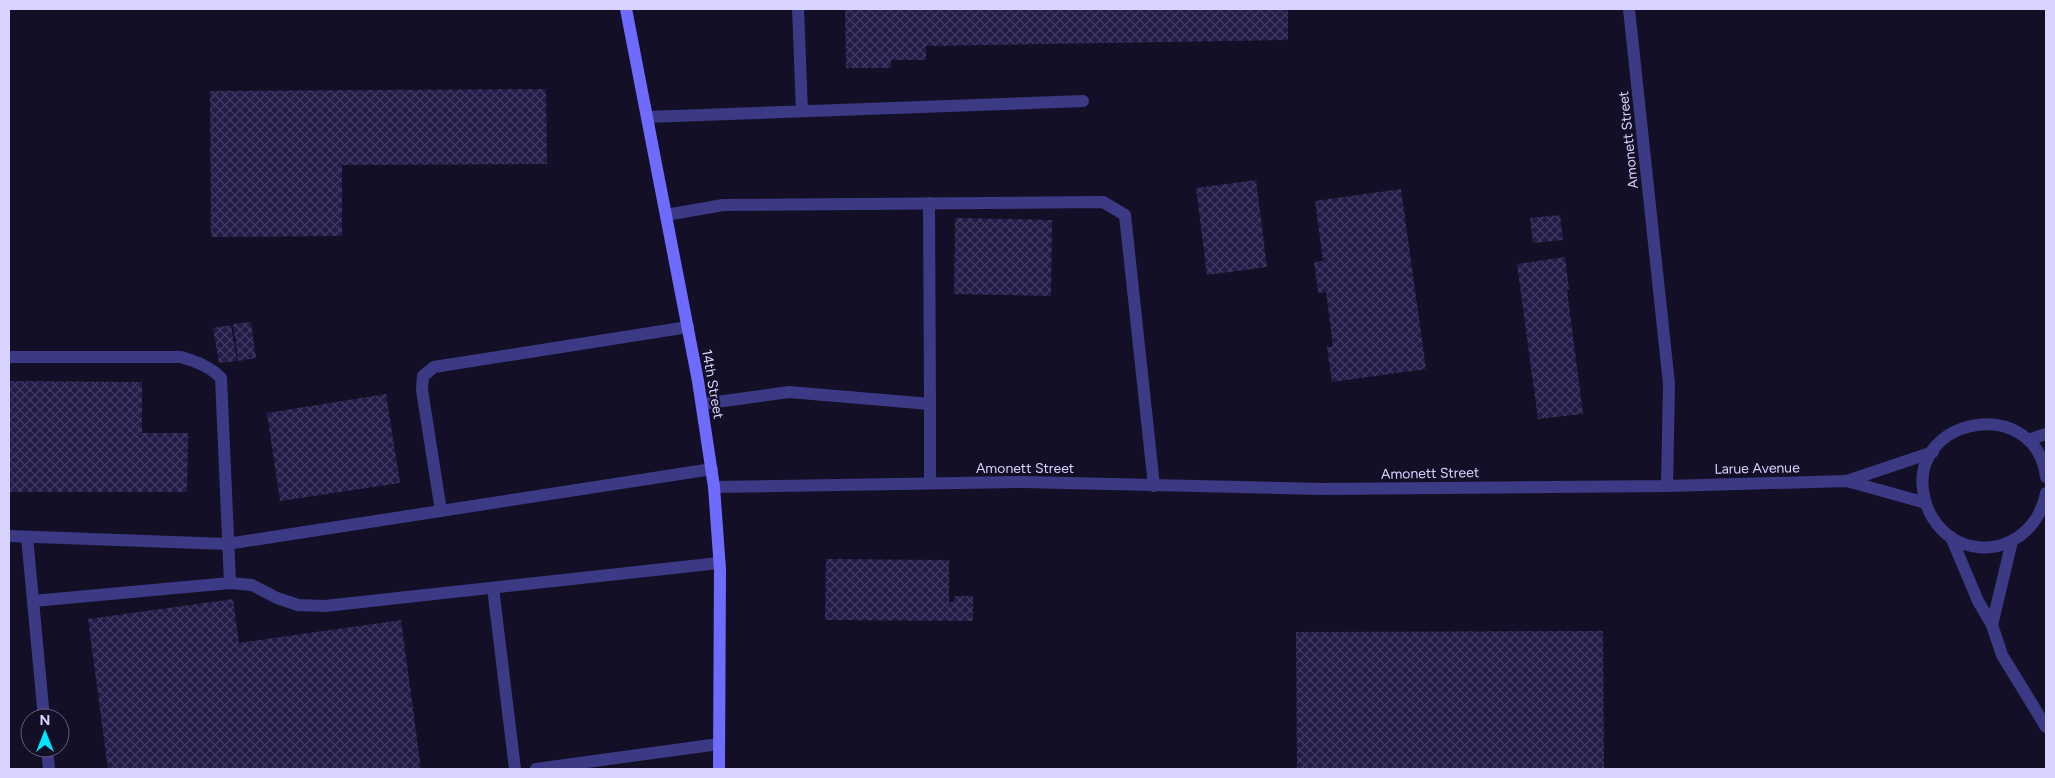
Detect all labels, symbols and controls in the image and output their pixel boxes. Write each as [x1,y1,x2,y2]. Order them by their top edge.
street label: Amonett Street [1615,90,1642,190]
street label: 14th Street [698,348,727,420]
street label: Larue Avenue [1714,459,1800,478]
street label: Amonett Street [976,460,1074,477]
street label: Amonett Street [1381,464,1479,483]
north arrow [20,708,70,758]
text: N [40,712,50,729]

